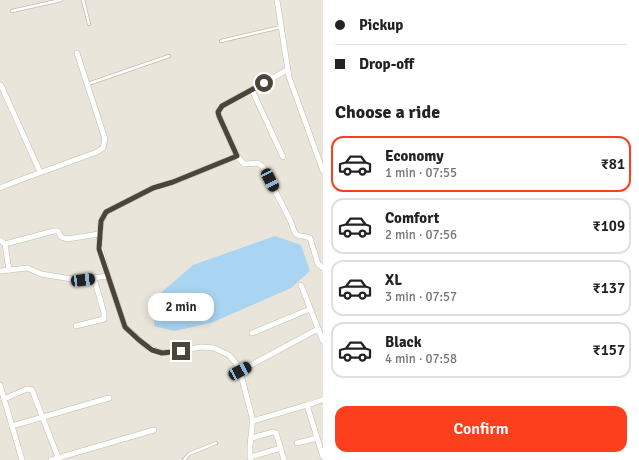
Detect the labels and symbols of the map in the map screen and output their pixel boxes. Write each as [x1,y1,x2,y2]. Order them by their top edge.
route start [255,74,273,92]
car [259,167,281,193]
car [70,273,96,287]
callout: 2 min [148,293,214,321]
route end [172,342,190,360]
car [227,360,253,382]

